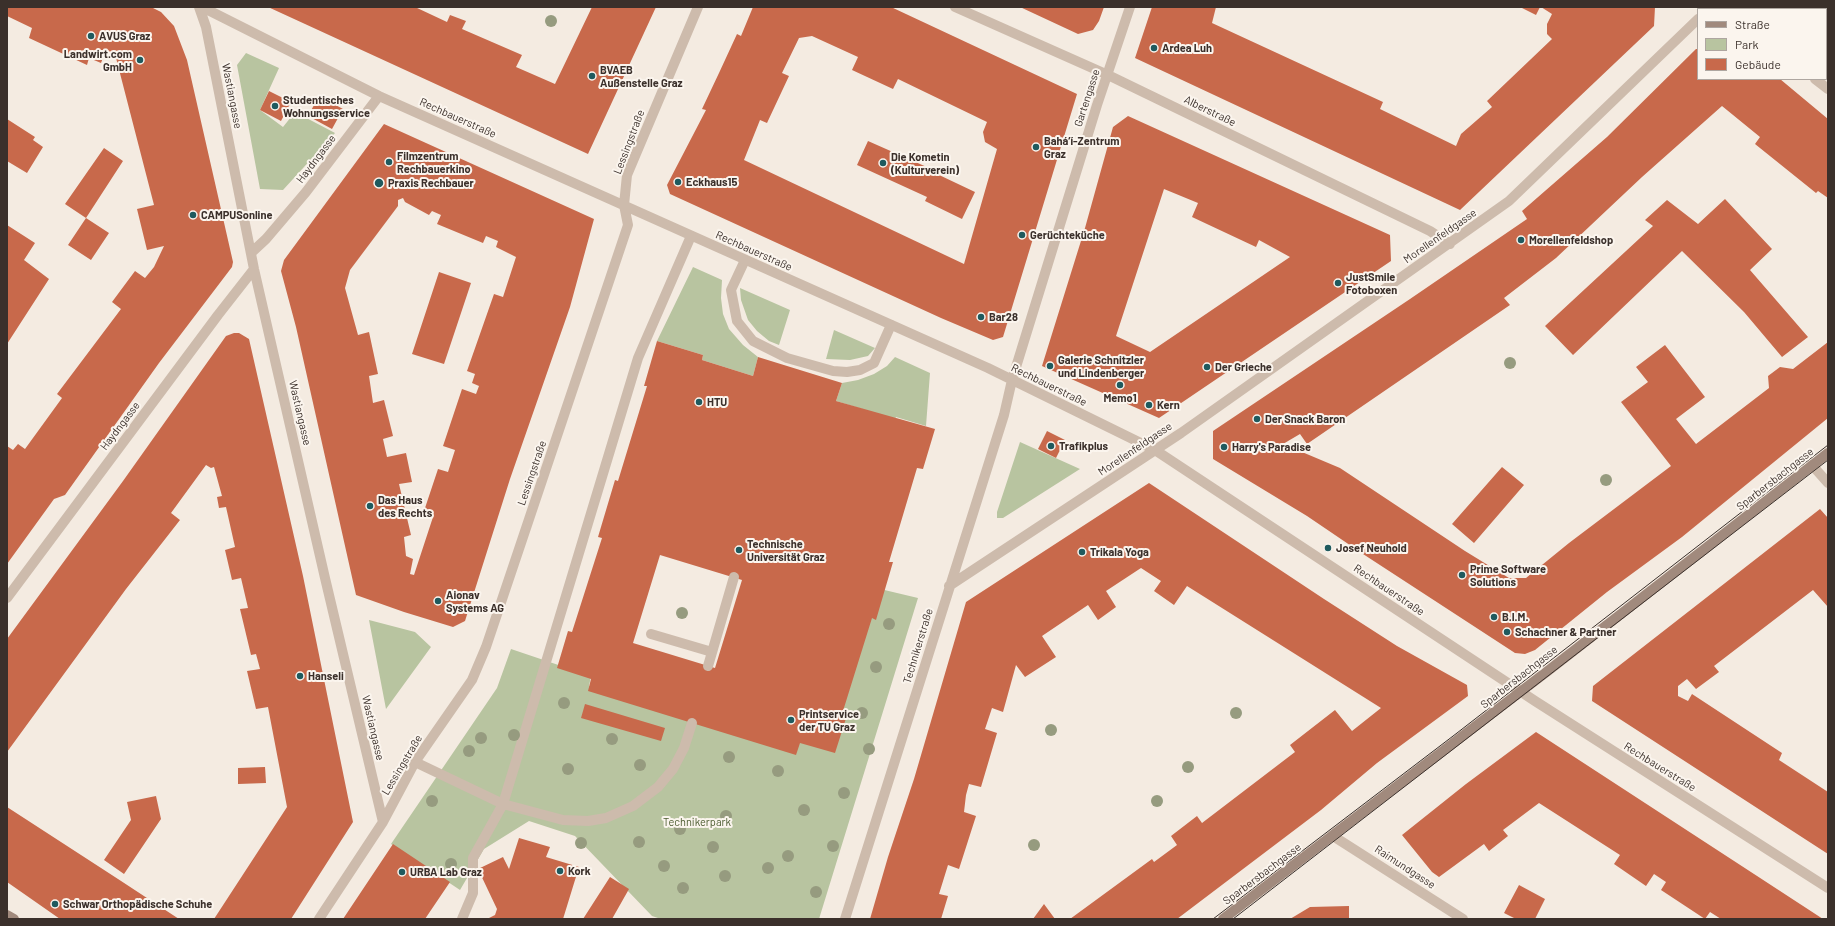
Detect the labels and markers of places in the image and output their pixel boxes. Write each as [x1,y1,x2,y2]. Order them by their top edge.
place label: AVUS Graz [99,29,150,43]
marker: AVUS Graz [86,31,96,41]
place label: Ardea Luh [1162,41,1212,55]
marker: Ardea Luh [1149,43,1159,53]
place label: Landwirt.com GmbH [64,47,132,73]
marker: Landwirt.com GmbH [135,55,145,65]
place label: BVAEB Außenstelle Graz [600,63,683,89]
marker: BVAEB Außenstelle Graz [587,71,597,81]
place label: Studentisches Wohnungsservice [283,93,370,119]
marker: Studentisches Wohnungsservice [270,101,280,111]
place label: Bahá’í-Zentrum Graz [1044,134,1119,160]
marker: Bahá’í-Zentrum Graz [1031,142,1041,152]
place label: Filmzentrum Rechbauerkino [397,149,471,175]
place label: Die Kometin (Kulturverein) [891,150,959,176]
marker: Filmzentrum Rechbauerkino [384,157,394,167]
marker: Die Kometin (Kulturverein) [878,158,888,168]
place label: Eckhaus15 [686,175,737,189]
place label: Praxis Rechbauer [388,176,474,190]
marker: Praxis Rechbauer [373,177,385,189]
marker: Eckhaus15 [673,177,683,187]
place label: CAMPUSonline [201,208,272,222]
marker: CAMPUSonline [188,210,198,220]
place label: Gerüchteküche [1030,228,1105,242]
marker: Gerüchteküche [1017,230,1027,240]
place label: Morellenfeldshop [1529,233,1613,247]
marker: Morellenfeldshop [1516,235,1526,245]
place label: JustSmile Fotoboxen [1346,270,1397,296]
marker: JustSmile Fotoboxen [1333,278,1343,288]
place label: Bar28 [989,310,1018,324]
marker: Bar28 [976,312,986,322]
place label: Galerie Schnitzler und Lindenberger [1058,353,1144,379]
place label: Der Grieche [1215,360,1272,374]
marker: Galerie Schnitzler und Lindenberger [1045,361,1055,371]
marker: Der Grieche [1202,362,1212,372]
marker: Memo1 [1115,380,1125,390]
place label: Memo1 [1103,391,1137,405]
place label: HTU [707,395,727,409]
marker: HTU [694,397,704,407]
place label: Kern [1157,398,1180,412]
marker: Kern [1144,400,1154,410]
place label: Der Snack Baron [1265,412,1345,426]
marker: Der Snack Baron [1252,414,1262,424]
place label: Trafikplus [1059,439,1108,453]
place label: Harry's Paradise [1232,440,1311,454]
marker: Trafikplus [1046,441,1056,451]
marker: Harry's Paradise [1219,442,1229,452]
place label: Das Haus des Rechts [378,493,432,519]
marker: Das Haus des Rechts [365,501,375,511]
place label: Technische Universität Graz [747,537,825,563]
place label: Josef Neuhold [1336,541,1407,555]
marker: Josef Neuhold [1323,543,1333,553]
marker: Technische Universität Graz [734,545,744,555]
place label: Trikala Yoga [1090,545,1149,559]
marker: Trikala Yoga [1077,547,1087,557]
place label: Prime Software Solutions [1470,562,1546,588]
marker: Prime Software Solutions [1457,570,1467,580]
place label: Aionav Systems AG [446,588,504,614]
marker: Aionav Systems AG [433,596,443,606]
place label: B.I.M. [1502,610,1528,624]
marker: B.I.M. [1489,612,1499,622]
place label: Schachner & Partner [1515,625,1617,639]
marker: Schachner & Partner [1502,627,1512,637]
place label: Hanseli [308,669,344,683]
marker: Hanseli [295,671,305,681]
place label: Printservice der TU Graz [799,707,859,733]
marker: Printservice der TU Graz [786,715,796,725]
place label: Kork [568,864,591,878]
place label: URBA Lab Graz [410,865,482,879]
marker: Kork [555,866,565,876]
marker: URBA Lab Graz [397,867,407,877]
place label: Schwar Orthopädische Schuhe [63,897,212,911]
marker: Schwar Orthopädische Schuhe [50,899,60,909]

